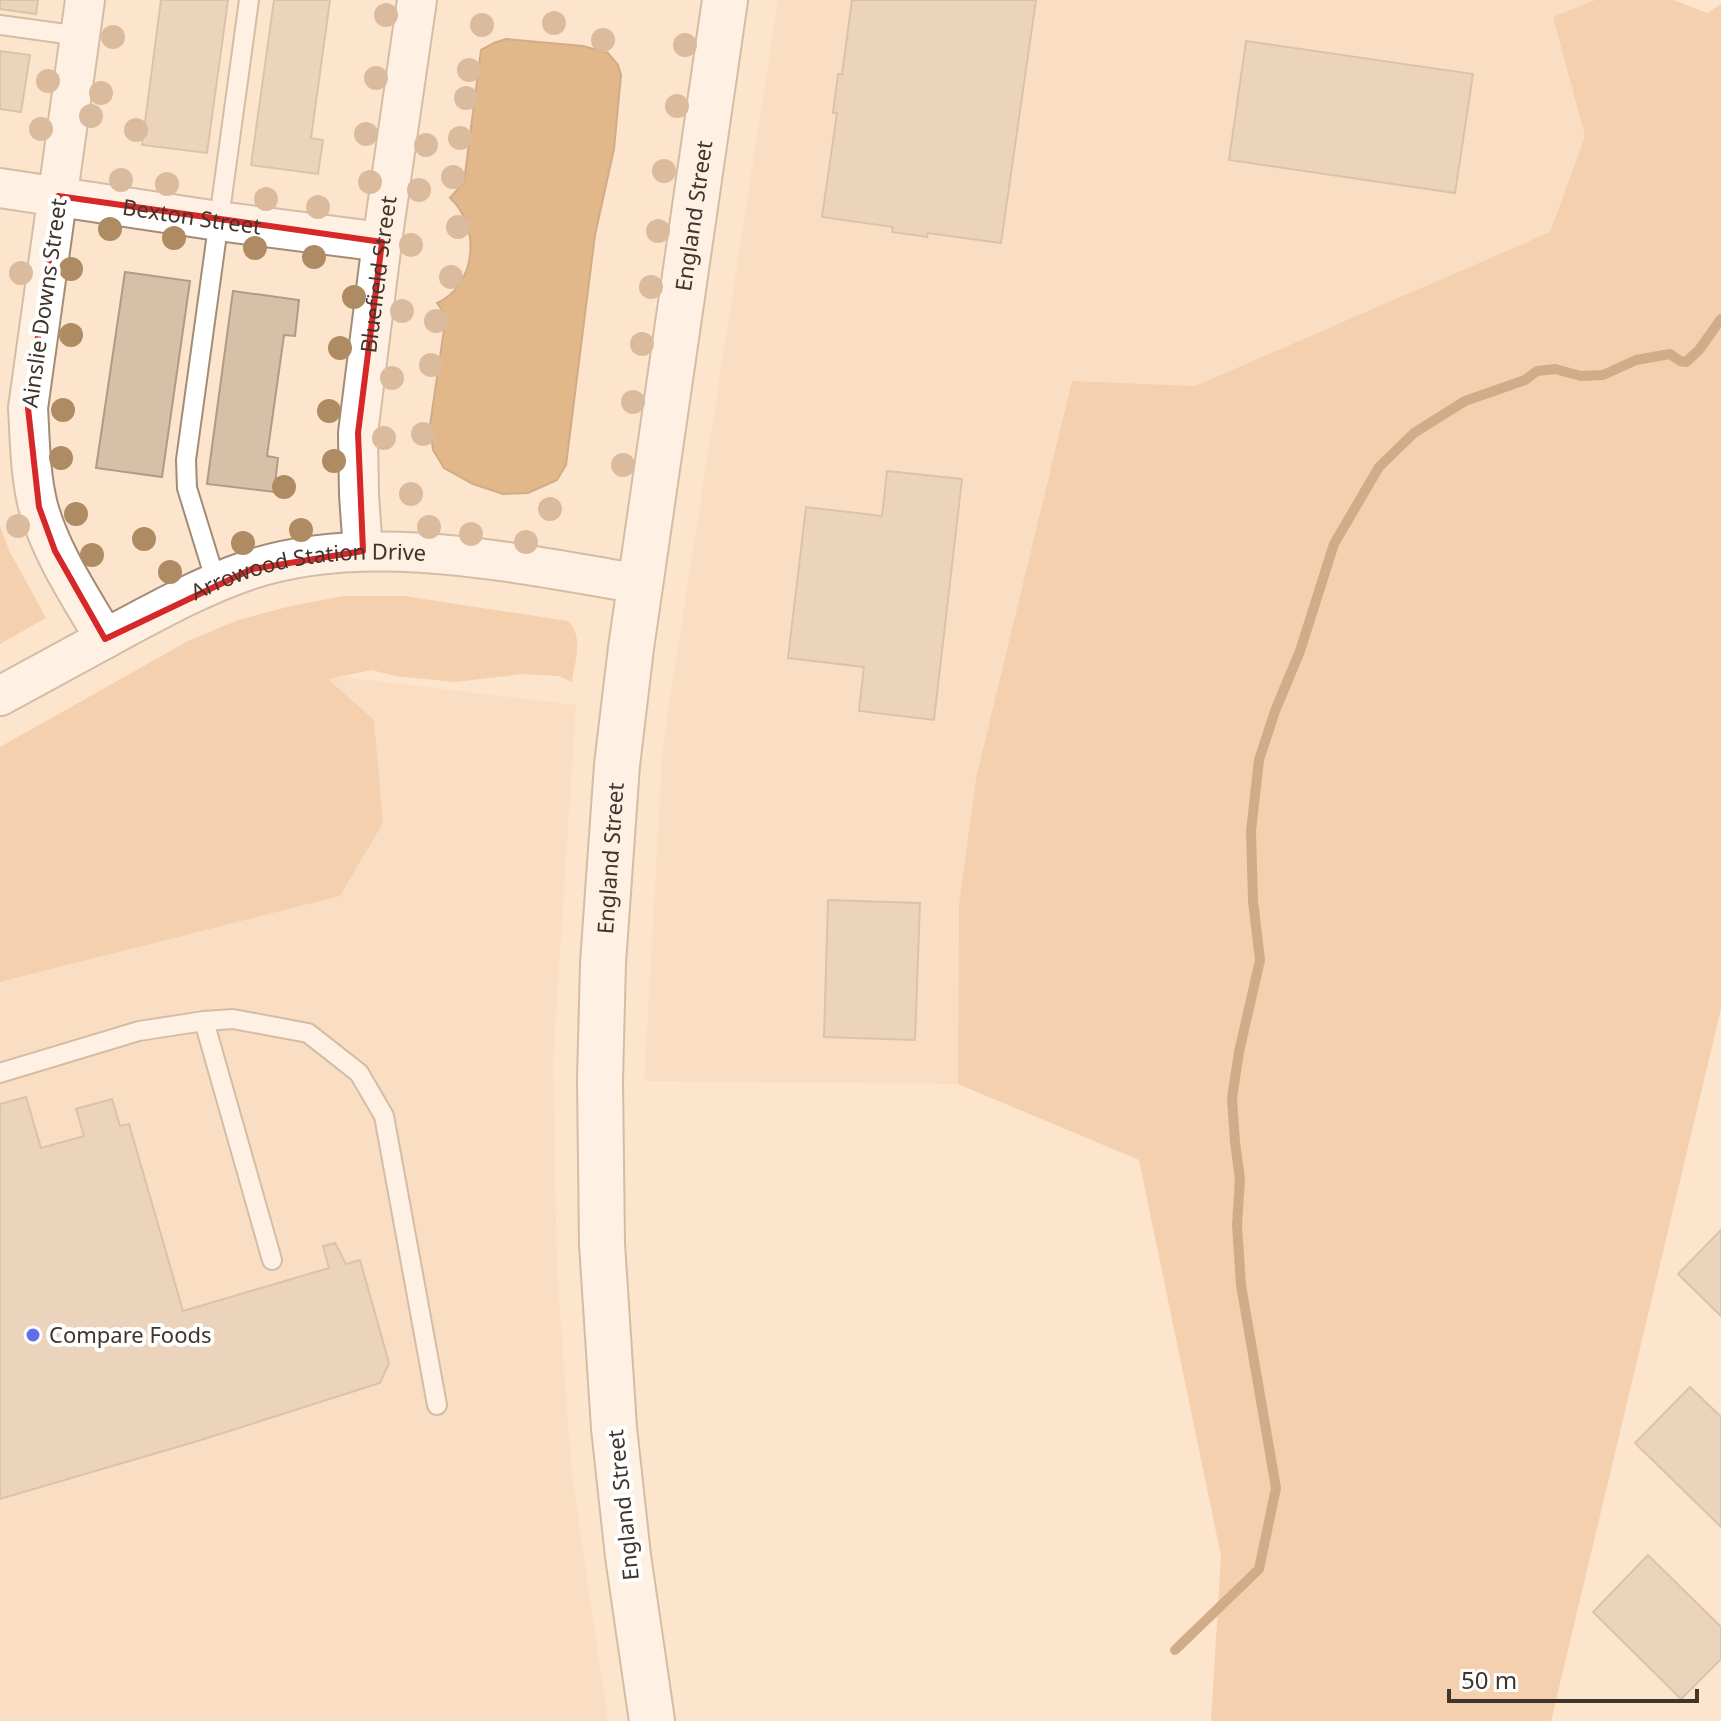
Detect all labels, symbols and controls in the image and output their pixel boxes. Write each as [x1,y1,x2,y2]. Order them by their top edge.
street label: England Street [667,138,718,293]
street label: Bexton Street [121,191,263,240]
street label: Bluefield Street [352,194,403,355]
street label: Ainslie Downs Street [13,196,73,409]
street label: Arrowood Station Drive [185,535,427,606]
street label: England Street [589,781,630,935]
place label: Compare Foods [49,1319,212,1349]
marker: Compare Foods [24,1326,42,1344]
street label: England Street [599,1428,645,1582]
scale bar [1449,1653,1697,1703]
text: 50 m [1461,1663,1517,1696]

